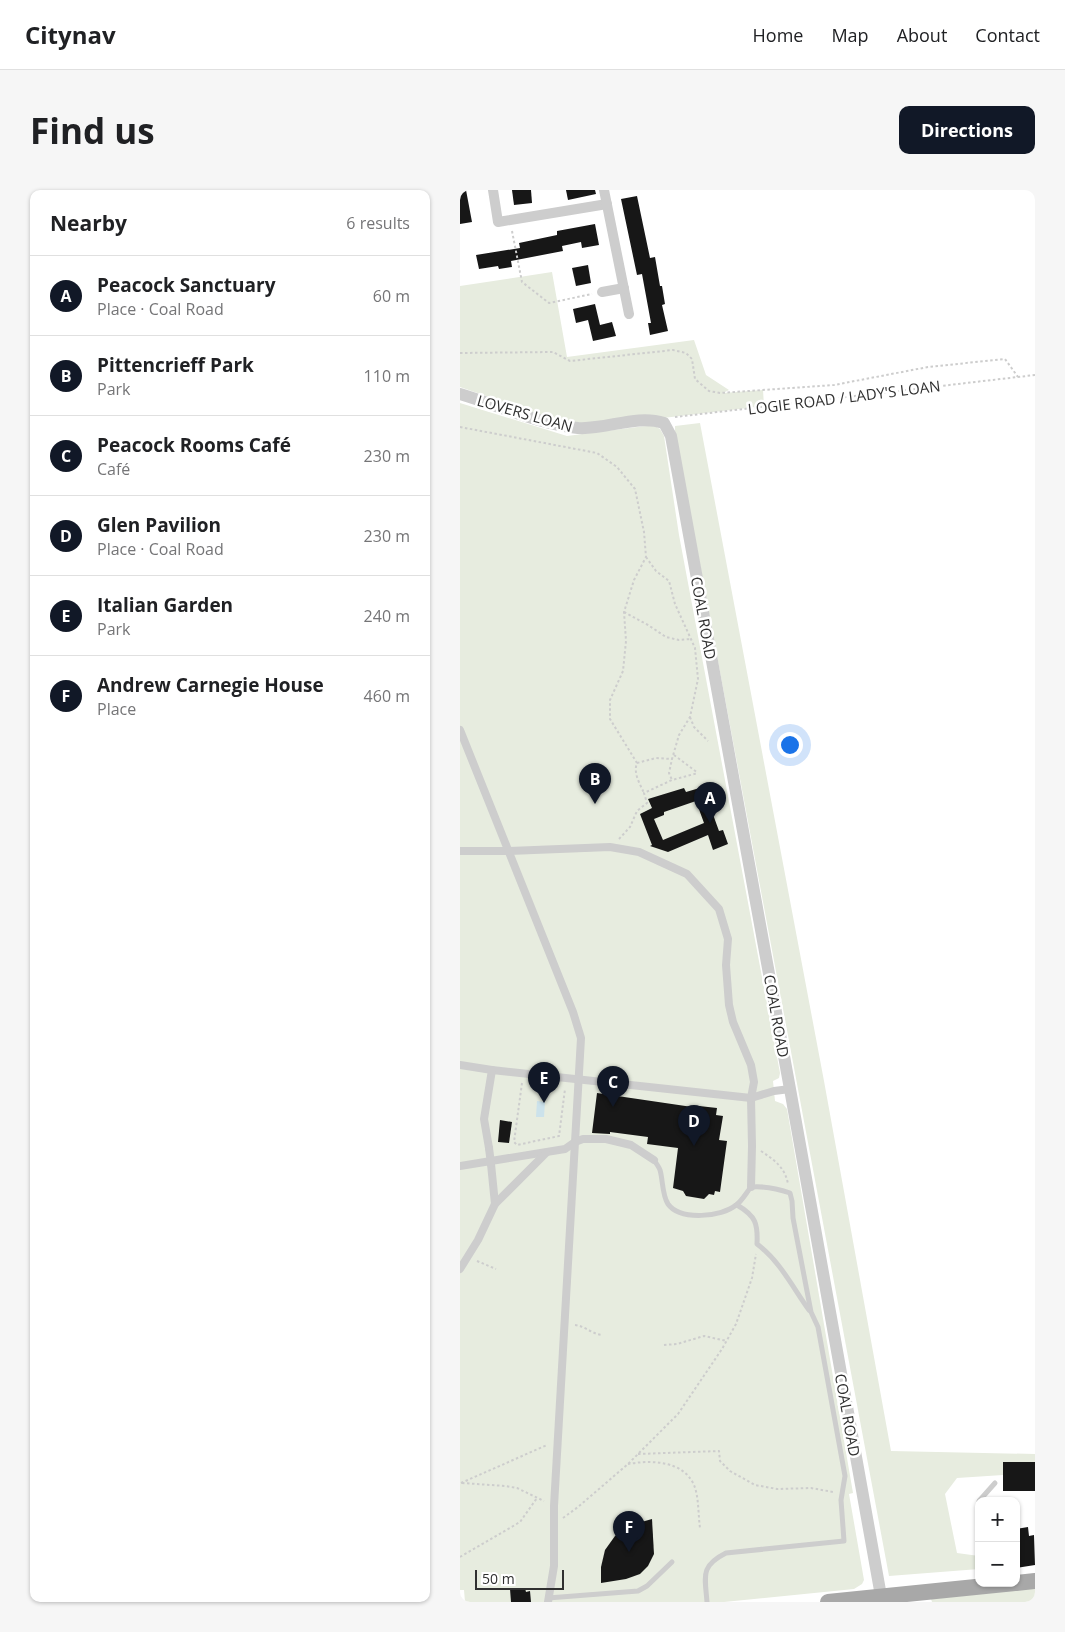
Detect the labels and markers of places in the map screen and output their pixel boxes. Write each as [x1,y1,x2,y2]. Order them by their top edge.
pin: B [579,763,611,804]
pin: A [694,782,726,823]
pin: E [528,1062,560,1103]
pin: C [597,1066,629,1107]
pin: D [678,1105,710,1146]
pin: F [613,1511,645,1552]

